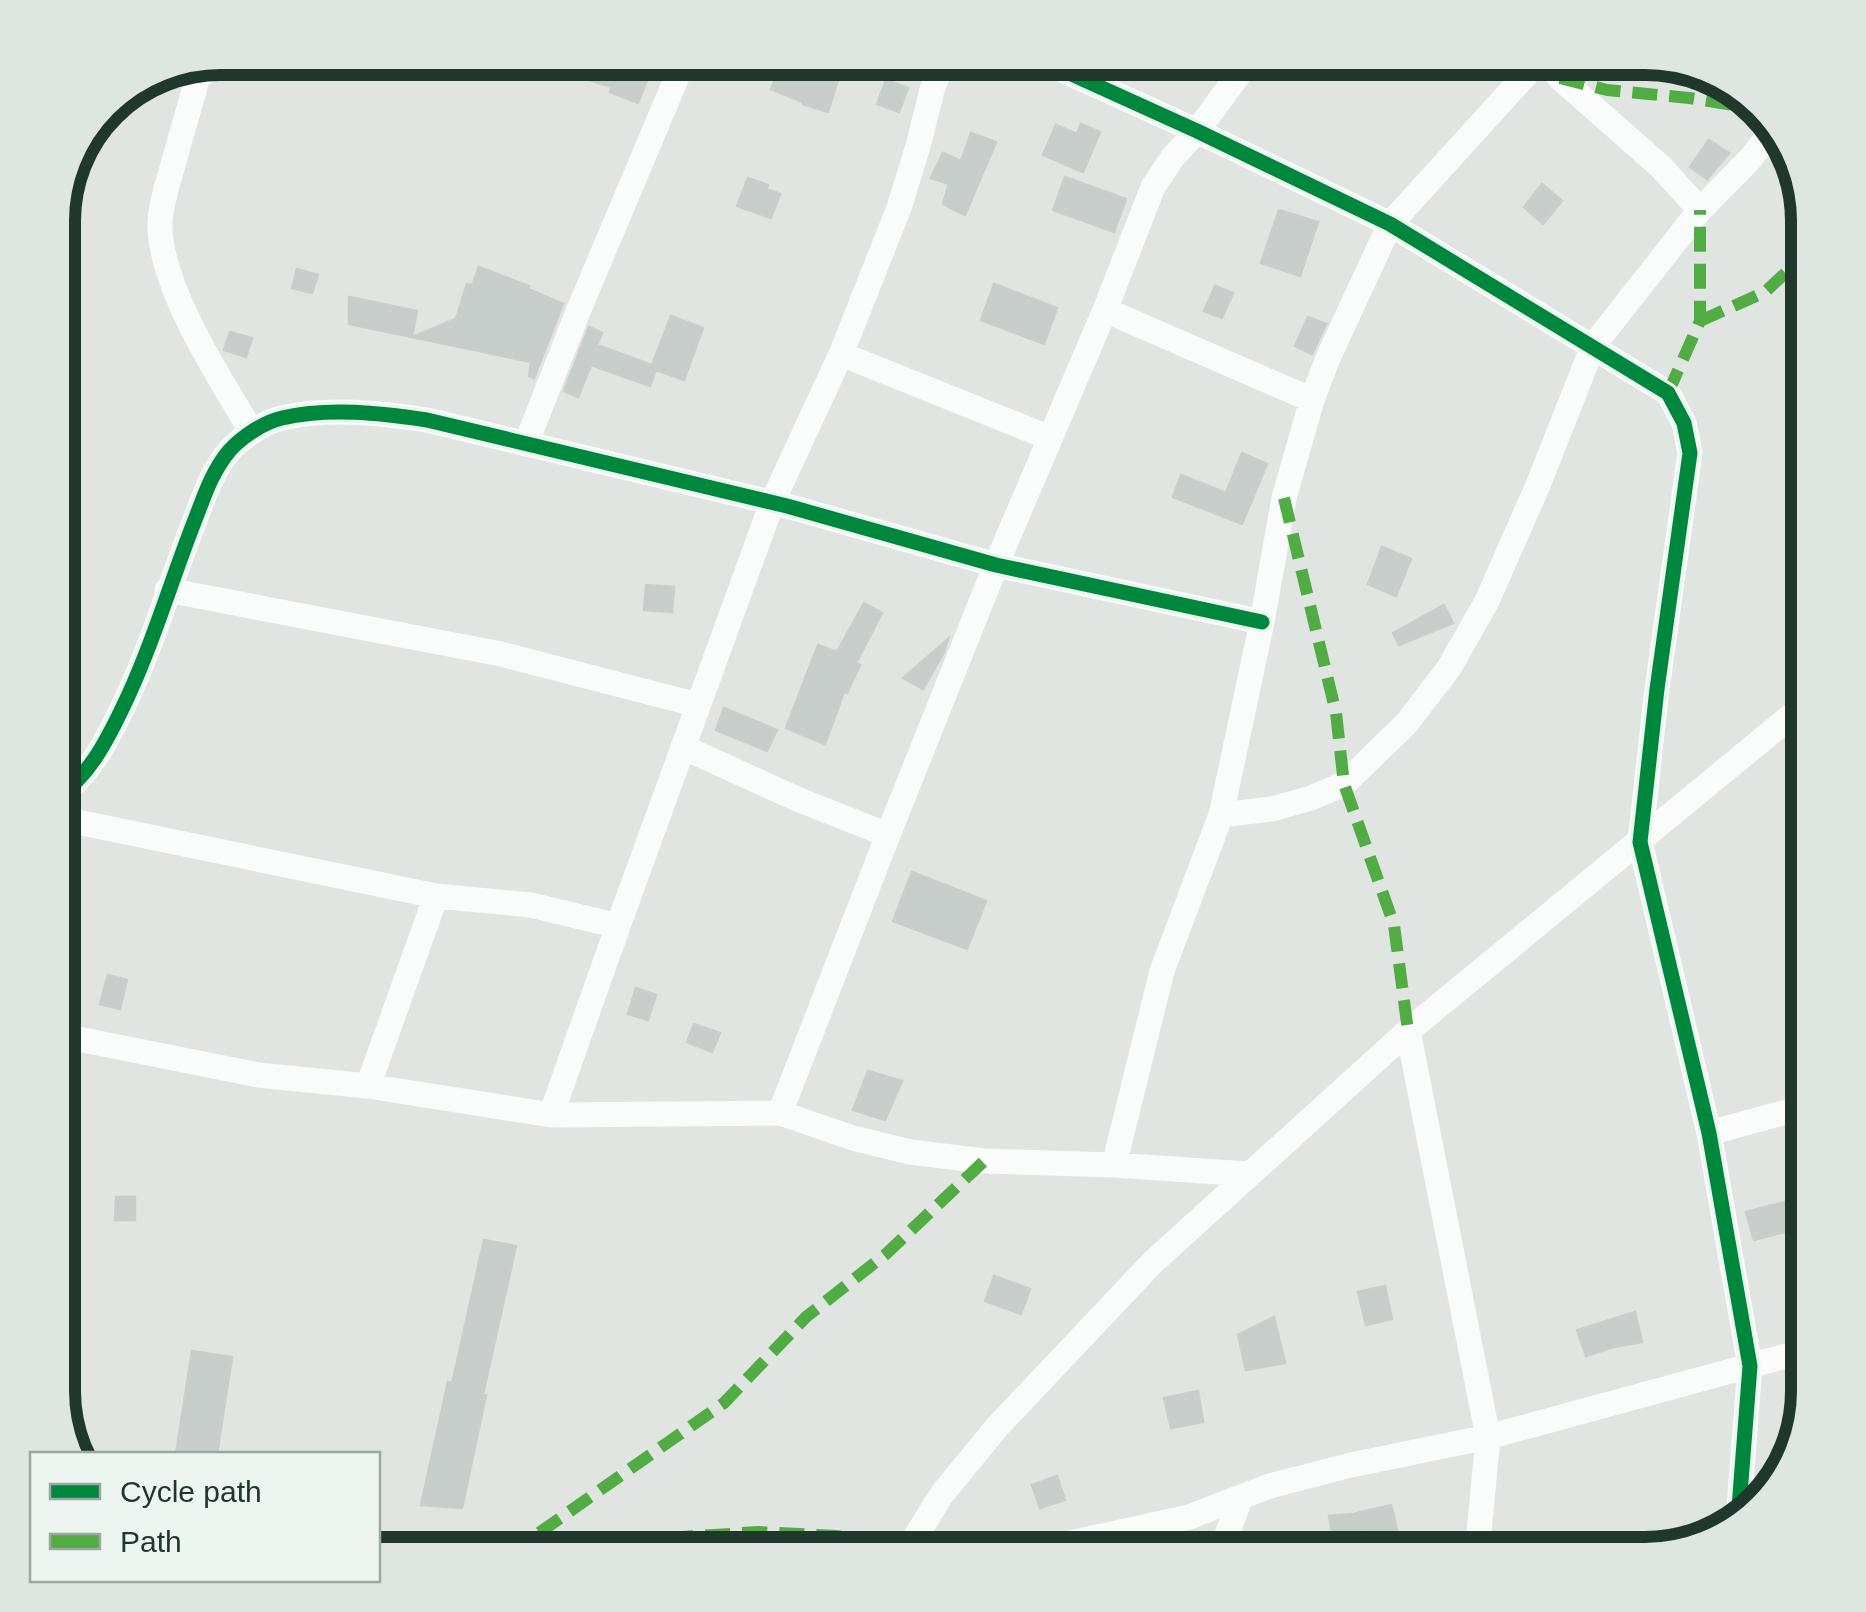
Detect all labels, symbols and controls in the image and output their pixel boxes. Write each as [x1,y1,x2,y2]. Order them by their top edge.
legend [30,1452,380,1582]
text: Cycle path [120,1475,262,1508]
text: Path [120,1525,182,1558]

